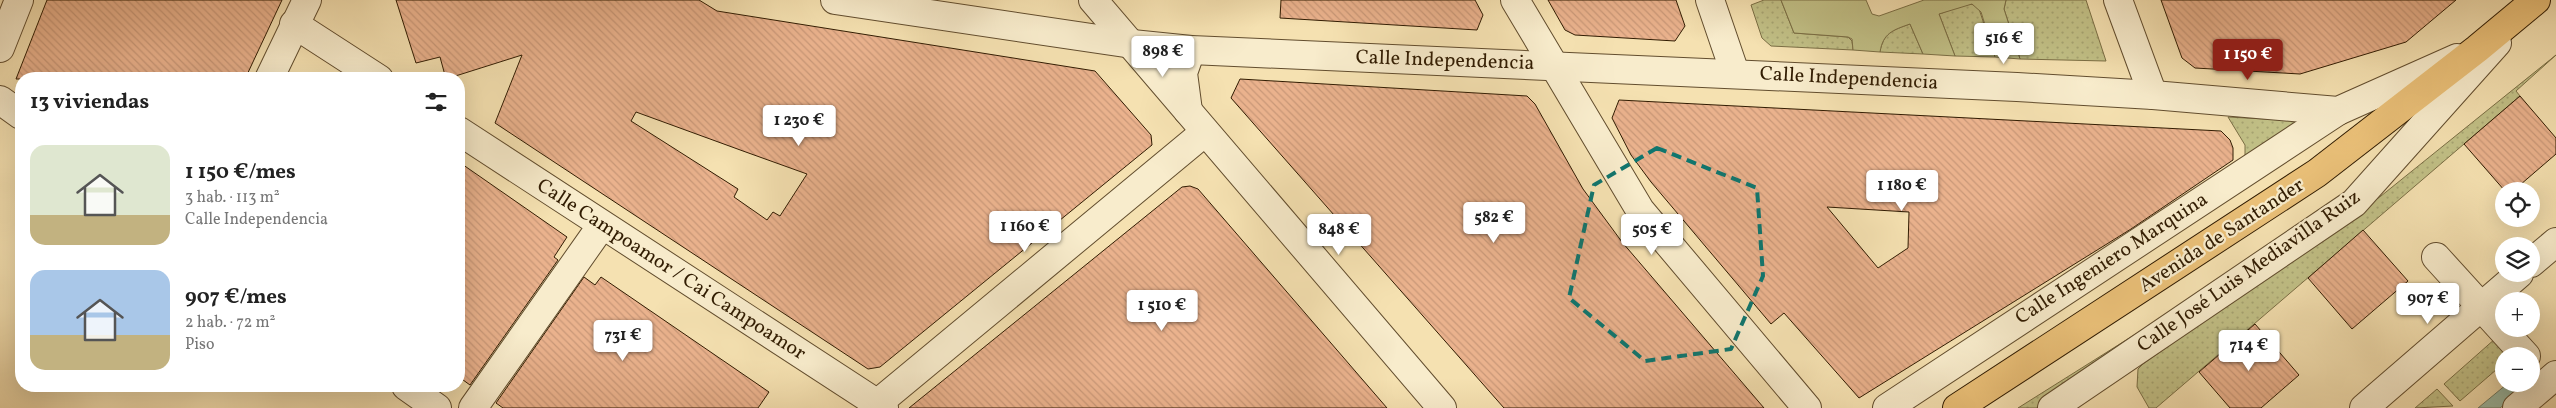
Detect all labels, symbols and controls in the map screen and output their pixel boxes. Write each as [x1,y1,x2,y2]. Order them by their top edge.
pin: 516 € [1969,22,2039,65]
text: 516 € [1985,28,2023,50]
pin: 898 € [1128,36,1198,78]
pin: 1 150 € [2202,38,2294,81]
text: 898 € [1142,41,1184,63]
street label: Calle Independencia [1355,44,1535,78]
text: 1 150 € [2224,44,2272,66]
street label: Calle Independencia [1759,60,1939,98]
text: 13 viviendas [30,88,149,117]
icon: filters [422,88,450,116]
pin: 1 230 € [753,104,845,147]
text: 1 230 € [774,110,824,132]
text: 1 150 €/mes [185,158,296,187]
icon: home [70,165,130,225]
pin: 1 180 € [1856,170,1948,212]
street label: Calle Campoamor / Cai Campoamor [531,172,811,368]
street label: Avenida de Santander [2134,172,2310,300]
text: 1 180 € [1877,175,1927,197]
map controls [2495,182,2540,392]
button: locate [2495,182,2540,227]
street label: Calle José Luis Mediavilla Ruiz [2132,184,2366,360]
street label: Calle Ingeniero Marquina [2010,186,2214,332]
text: 3 hab. · 113 m² [185,187,280,209]
pin: 582 € [1459,202,1529,244]
text: 582 € [1474,207,1514,229]
text: Calle Independencia [185,209,328,231]
pin: 1 160 € [979,210,1071,253]
pin: 848 € [1304,214,1374,256]
pin: 505 € [1617,214,1687,256]
text: 1 160 € [1000,216,1050,238]
text: 848 € [1318,219,1360,241]
text: 505 € [1632,219,1672,241]
button: layers [2495,237,2540,282]
pin: 907 € [2393,282,2463,325]
text: 907 €/mes [185,283,287,312]
text: 907 € [2407,288,2449,310]
icon: home [70,290,130,350]
pin: 1 510 € [1116,290,1208,332]
button: + [2495,292,2540,337]
text: 1 510 € [1138,295,1186,317]
text: 2 hab. · 72 m² [185,312,276,334]
pin: 731 € [588,320,658,362]
text: 731 € [604,325,642,347]
pin: 714 € [2214,330,2284,372]
text: Piso [185,334,214,356]
text: 714 € [2230,335,2268,357]
button: − [2495,347,2540,392]

